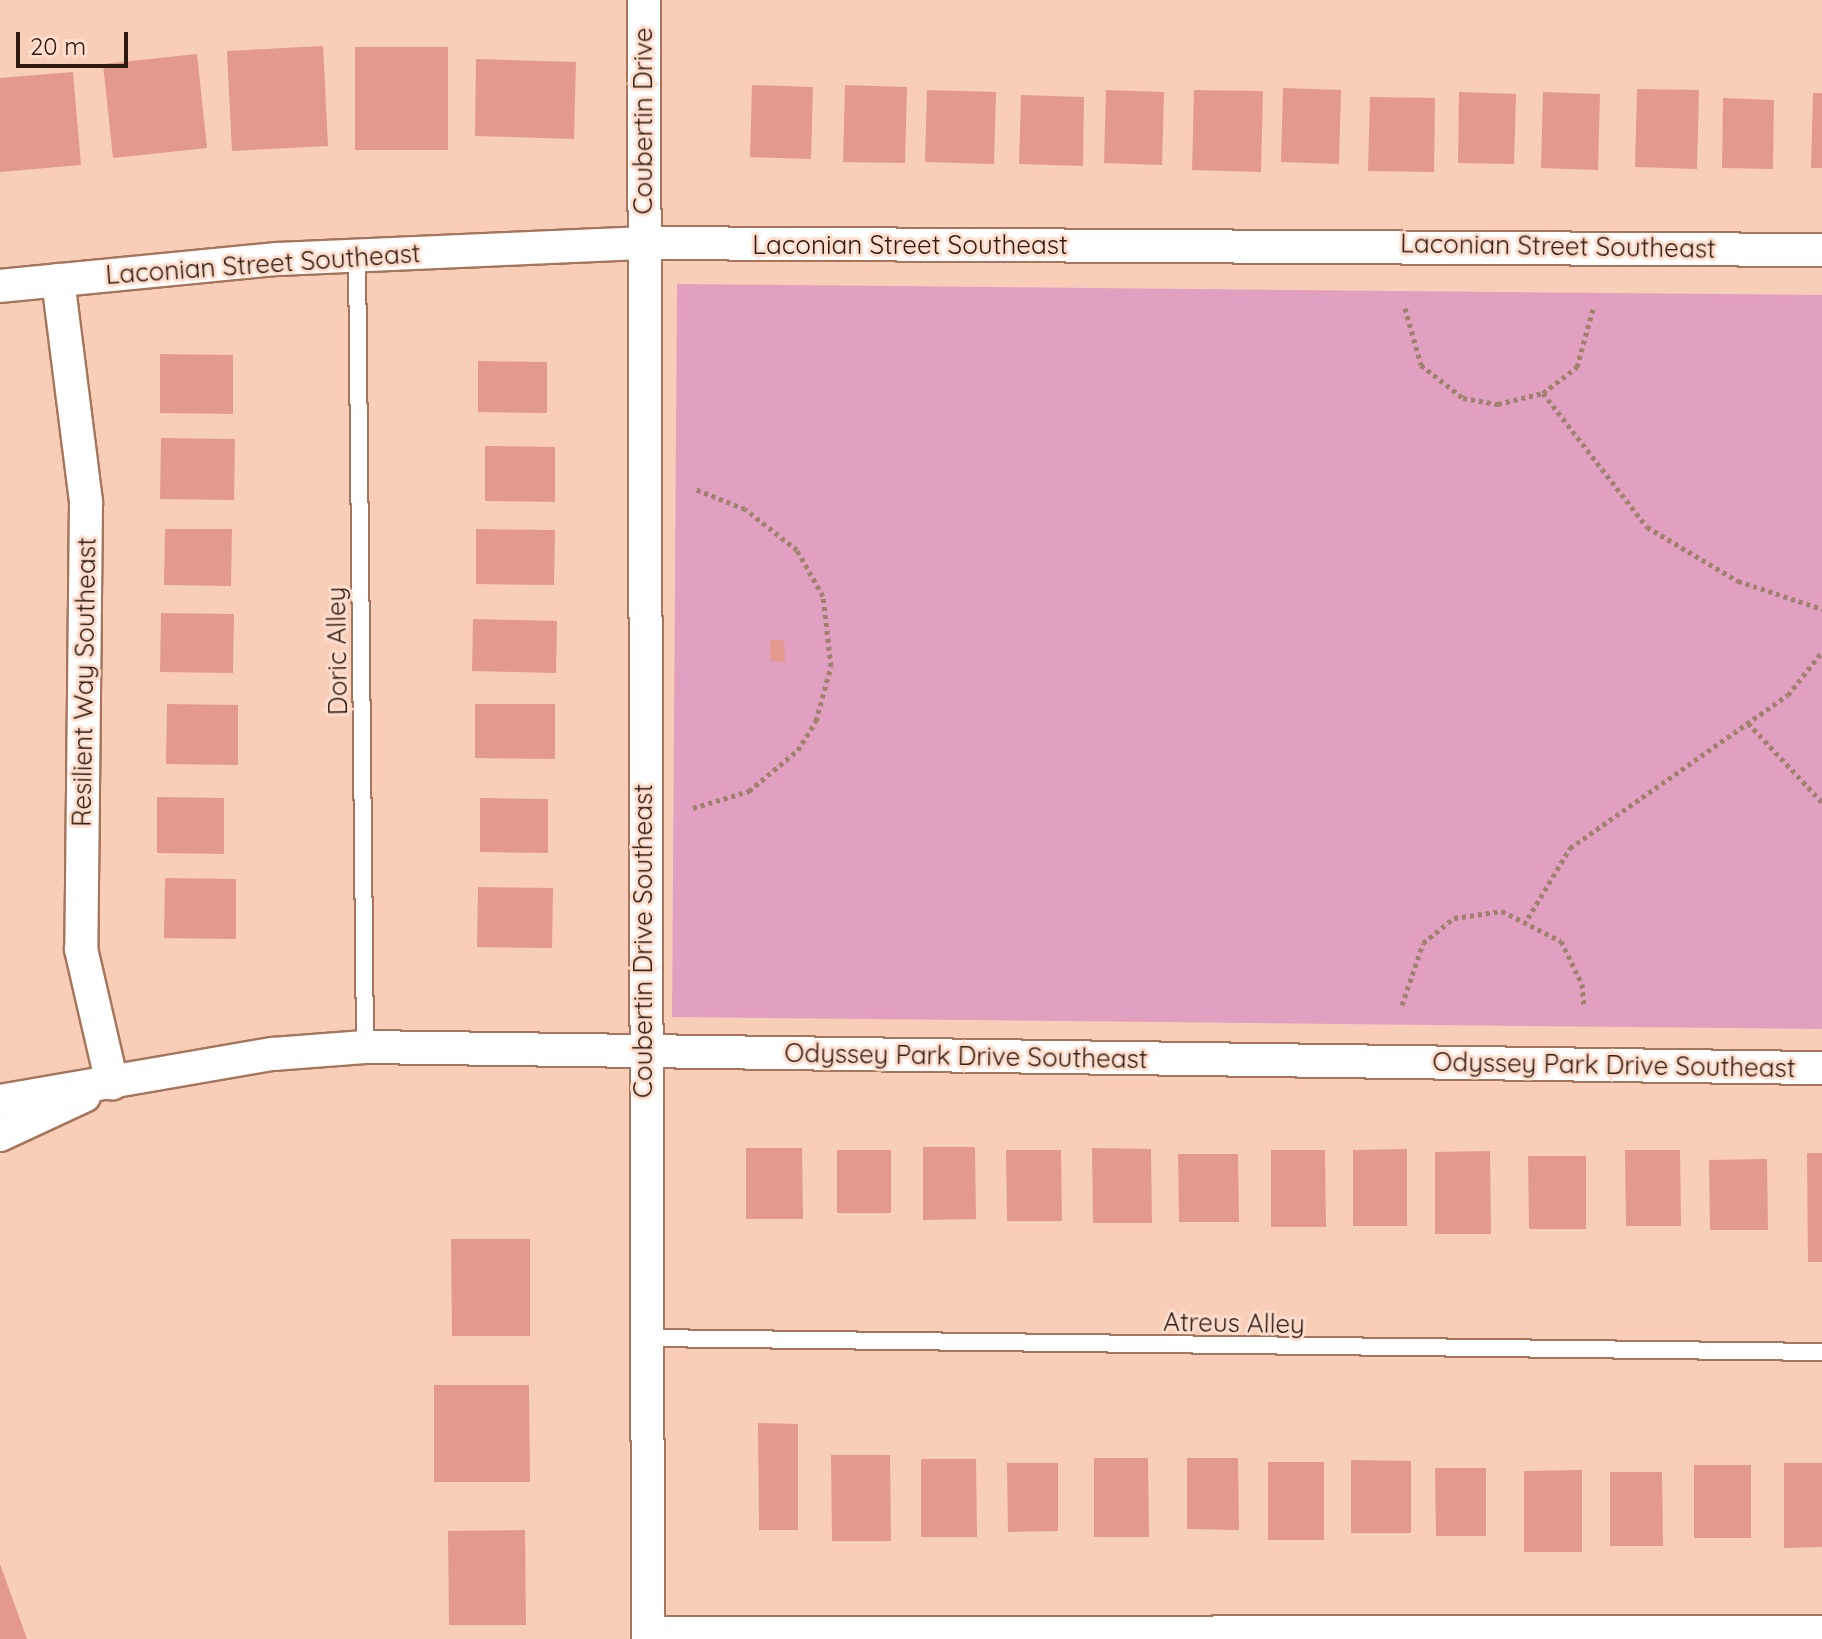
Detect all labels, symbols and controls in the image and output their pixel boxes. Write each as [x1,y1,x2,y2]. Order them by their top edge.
scale bar [20,16,132,66]
street label: Coubertin Drive [627,27,659,215]
text: 20 m [30,31,86,61]
street label: Laconian Street Southeast [1400,228,1716,264]
street label: Laconian Street Southeast [752,229,1068,261]
street label: Laconian Street Southeast [104,237,422,291]
street label: Resilient Way Southeast [66,537,102,827]
street label: Doric Alley [320,586,354,716]
street label: Coubertin Drive Southeast [627,784,659,1098]
street label: Odyssey Park Drive Southeast [784,1037,1148,1075]
street label: Odyssey Park Drive Southeast [1432,1046,1796,1084]
street label: Atreus Alley [1163,1306,1305,1340]

